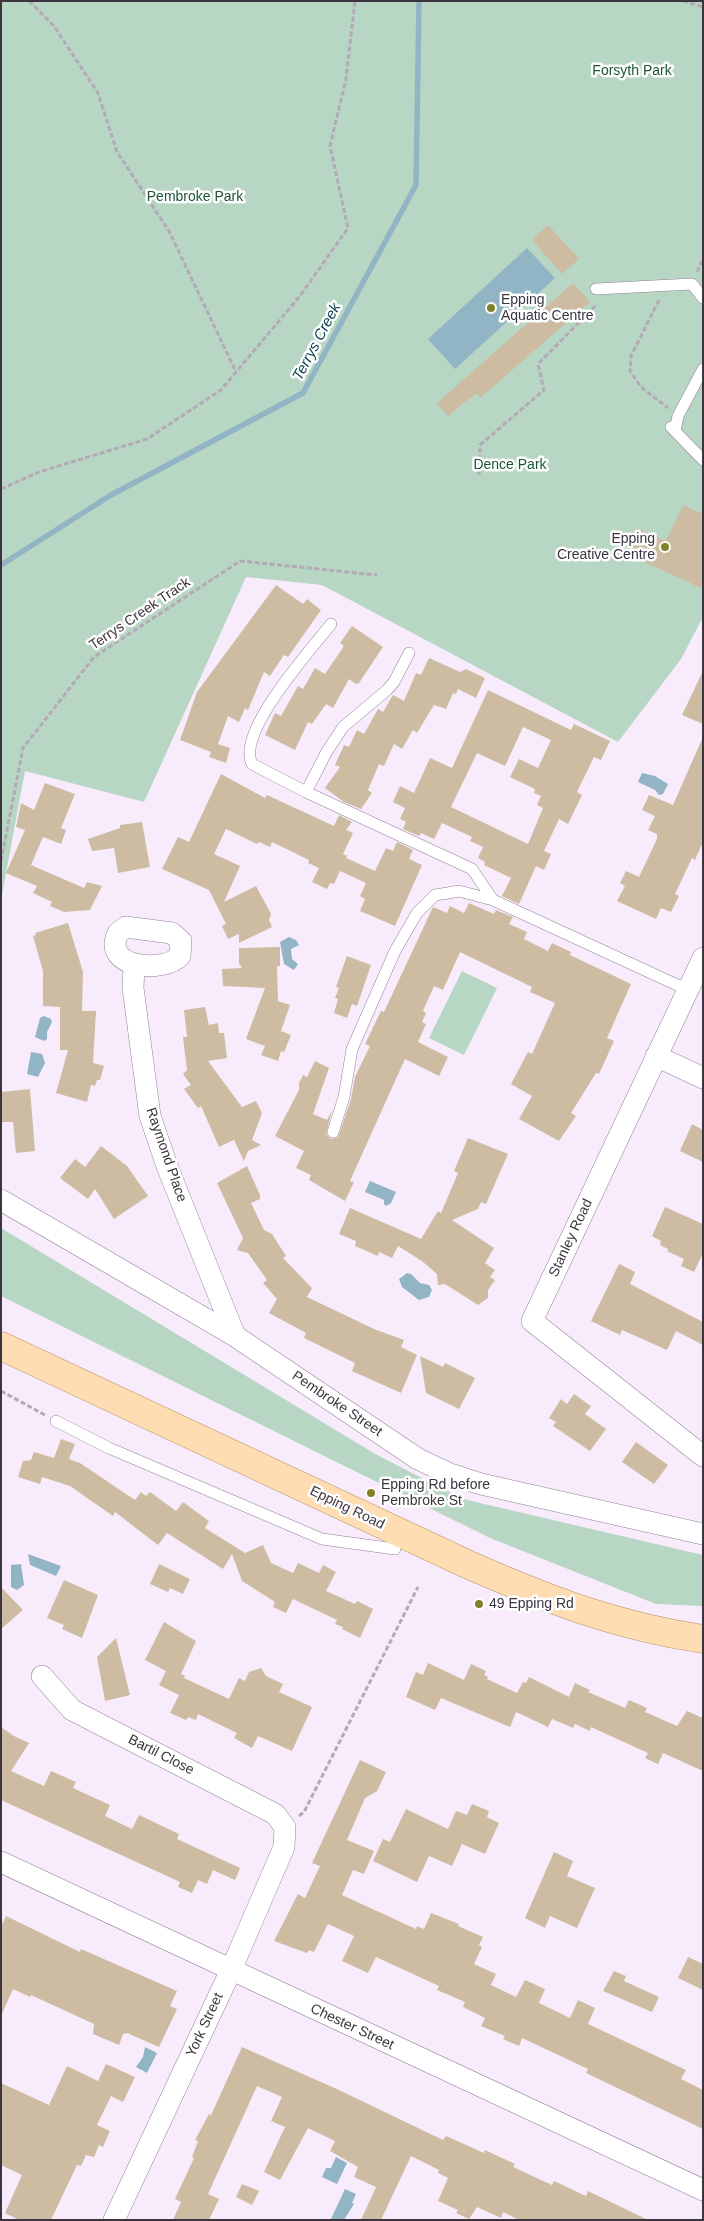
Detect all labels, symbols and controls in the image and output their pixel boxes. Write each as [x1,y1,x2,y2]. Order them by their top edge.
park label: Forsyth Park [592,63,672,79]
park label: Pembroke Park [147,189,243,205]
place label: Epping Aquatic Centre [501,292,594,324]
water label: Terrys Creek [289,300,345,384]
marker: Epping Aquatic Centre [485,302,497,314]
park label: Dence Park [473,457,547,473]
place label: Epping Creative Centre [557,531,655,564]
marker: Epping Creative Centre [659,541,671,553]
street label: Terrys Creek Track [87,574,193,654]
street label: Raymond Place [142,1106,190,1204]
street label: Stanley Road [546,1196,596,1280]
street label: Pembroke Street [289,1368,385,1440]
place label: Epping Rd before Pembroke St [381,1477,490,1510]
street label: Epping Road [307,1483,387,1533]
marker: Epping Rd before Pembroke St [365,1487,377,1499]
place label: 49 Epping Rd [489,1596,574,1612]
marker: 49 Epping Rd [473,1598,485,1610]
street label: Bartil Close [125,1731,197,1779]
street label: York Street [183,1990,227,2060]
street label: Chester Street [308,2000,396,2054]

